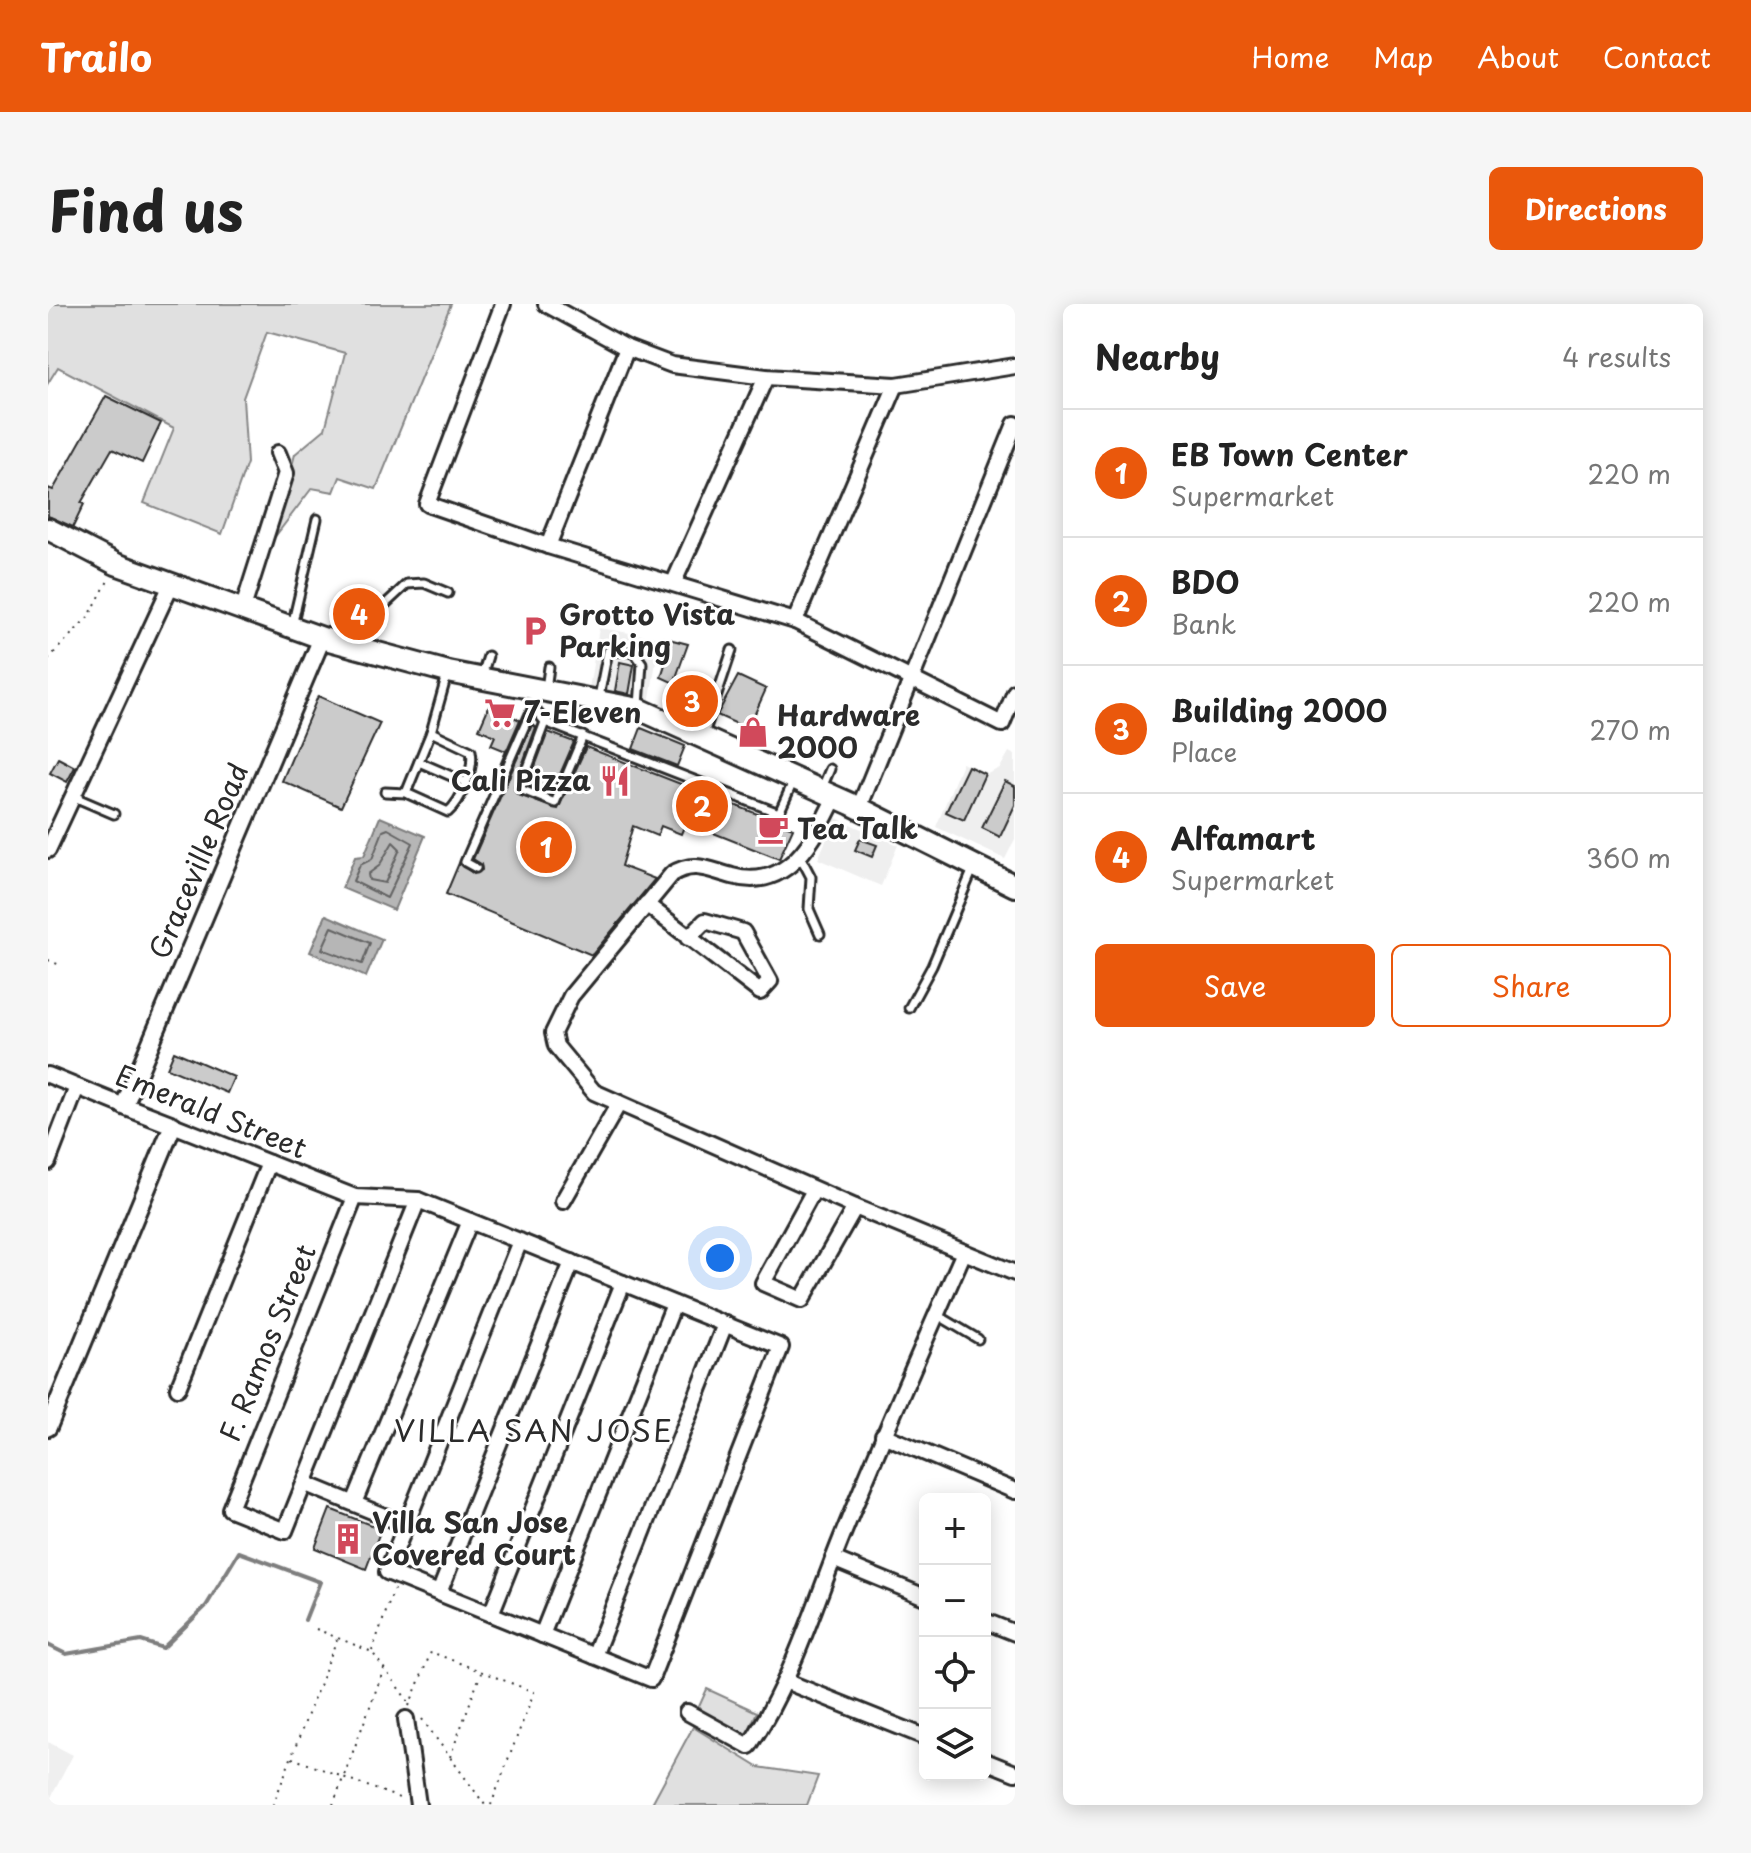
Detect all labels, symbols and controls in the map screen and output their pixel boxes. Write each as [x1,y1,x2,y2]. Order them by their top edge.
text: Trailo [40,28,152,85]
text: Home [1251,35,1329,78]
text: Map [1373,35,1433,78]
text: About [1477,35,1559,78]
text: Contact [1603,35,1711,78]
text: Find us [48,166,244,251]
button: Directions [1489,167,1703,250]
text: Nearby [1095,330,1220,382]
text: 4 results [1562,337,1671,376]
text: EB Town Center [1171,431,1408,476]
text: 1 [1115,454,1127,493]
text: 220 m [1587,454,1671,493]
text: Supermarket [1171,476,1334,515]
text: BDO [1171,559,1240,604]
text: 2 [1112,582,1130,621]
text: 220 m [1587,582,1671,621]
pin: 4 [333,584,385,644]
place label: Grotto Vista Parking [559,592,735,667]
text: Bank [1171,604,1236,643]
parking icon: Grotto Vista Parking [518,614,552,648]
pin: 3 [666,671,718,731]
text: Building 2000 [1171,687,1387,732]
place label: 7-Eleven [524,690,641,733]
place label: Hardware 2000 [777,693,920,768]
supermarket icon: 7-Eleven [483,696,517,730]
text: 3 [1112,710,1130,749]
text: 270 m [1590,710,1671,749]
shop icon: Hardware 2000 [736,715,770,749]
text: Place [1171,732,1237,771]
street label: Graceville Road [137,756,258,965]
place label: Cali Pizza [451,758,591,801]
restaurant icon: Cali Pizza [598,764,632,798]
pin: 2 [676,776,728,836]
place label: Tea Talk [797,806,918,849]
cafe icon: Tea Talk [756,812,790,846]
text: Alfamart [1171,815,1316,860]
pin: 1 [520,817,572,877]
text: 4 [1112,838,1130,877]
text: 360 m [1586,838,1671,877]
text: Supermarket [1171,860,1334,899]
button: Save [1095,944,1375,1027]
button: Share [1391,944,1671,1027]
street label: Emerald Street [110,1053,314,1169]
street label: F. Ramos Street [207,1237,326,1448]
your location [700,1238,740,1278]
district label: VILLA SAN JOSE [394,1407,674,1452]
map controls [919,1493,991,1781]
button: + [919,1493,991,1565]
place label: Villa San Jose Covered Court [372,1500,576,1575]
building icon: Villa San Jose Covered Court [331,1522,365,1556]
button: − [919,1565,991,1637]
button: locate [919,1637,991,1709]
button: layers [919,1709,991,1781]

